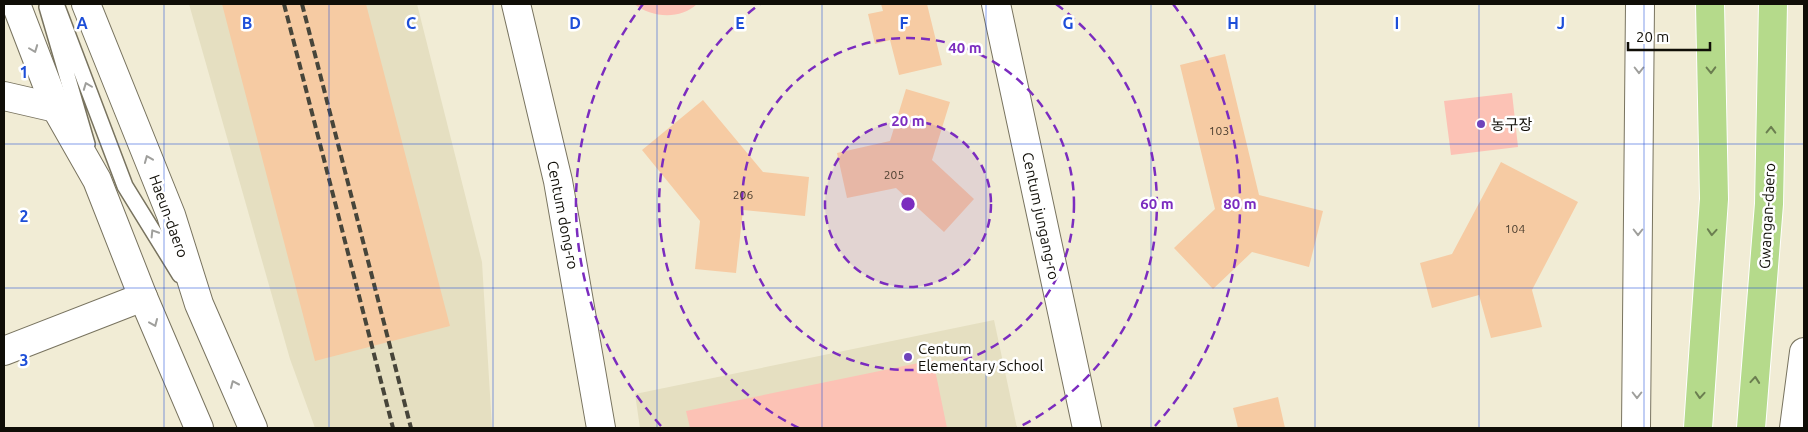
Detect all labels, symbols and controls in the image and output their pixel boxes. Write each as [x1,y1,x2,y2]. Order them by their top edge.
text: A [76,14,88,32]
text: B [242,14,252,32]
text: C [406,14,416,32]
text: D [569,14,581,32]
text: E [735,14,745,32]
text: F [900,14,909,32]
text: G [1062,14,1074,32]
text: H [1227,14,1239,32]
text: I [1395,14,1399,32]
text: J [1557,14,1565,32]
scale bar [1628,20,1710,52]
text: 20 m [1636,28,1669,45]
text: 40 m [948,39,982,56]
one-way arrow [28,44,38,53]
text: 1 [19,63,29,81]
one-way arrow [1634,66,1645,74]
one-way arrow [1706,66,1716,74]
one-way arrow [82,82,93,91]
text: 20 m [891,112,925,129]
place label: 농구장 [1491,116,1533,133]
marker: 농구장 [1475,118,1487,130]
house number: 103 [1209,124,1229,137]
one-way arrow [1766,126,1776,134]
street label: Centum jungang-ro [1019,151,1063,281]
one-way arrow [144,155,154,163]
street label: Centum dong-ro [544,159,582,271]
street label: Gwangan-daero [1756,162,1778,270]
house number: 205 [884,168,904,181]
street label: Haeun-daero [146,172,192,260]
house number: 206 [733,188,753,201]
centre of rings [899,195,917,213]
text: 60 m [1140,195,1174,212]
text: 80 m [1223,195,1257,212]
text: 2 [19,207,29,225]
house number: 104 [1505,222,1525,235]
one-way arrow [151,229,160,238]
one-way arrow [1633,229,1643,237]
one-way arrow [1706,229,1717,237]
one-way arrow [147,318,158,327]
place label: Centum Elementary School [918,340,1044,374]
text: 3 [19,351,29,369]
marker: Centum Elementary School [902,351,914,363]
one-way arrow [1749,375,1760,383]
one-way arrow [229,380,240,389]
one-way arrow [1695,391,1706,399]
one-way arrow [1632,392,1642,399]

